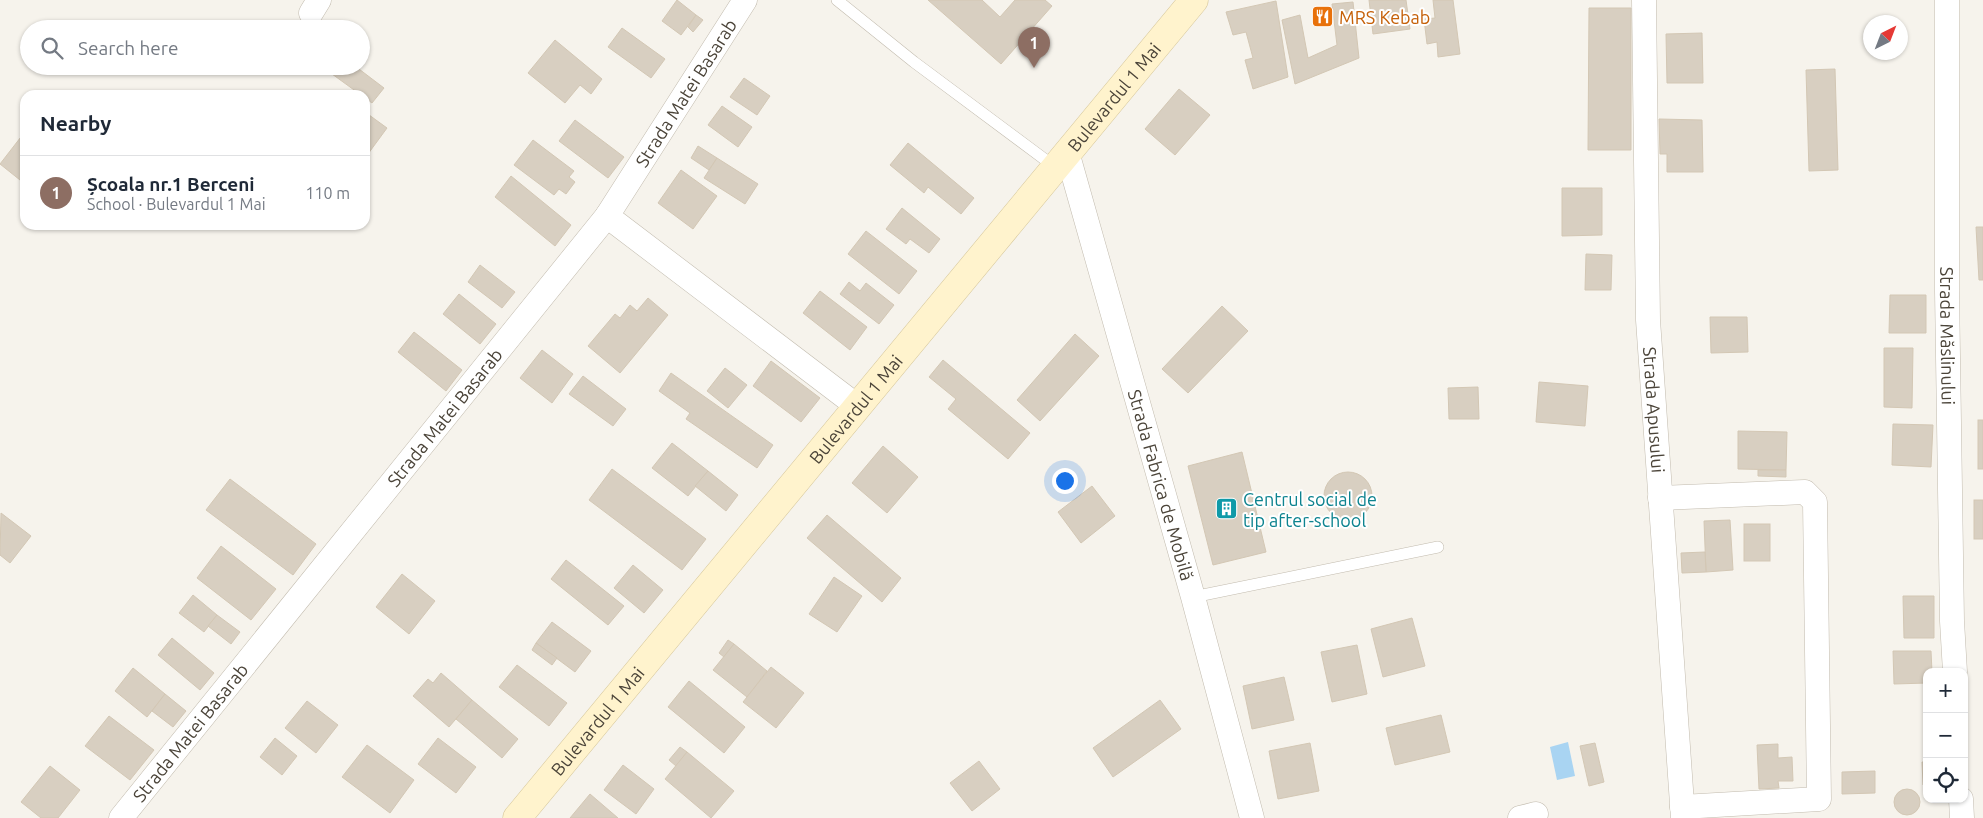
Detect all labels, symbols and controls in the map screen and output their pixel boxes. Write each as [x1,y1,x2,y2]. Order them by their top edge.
restaurant icon: MRS Kebab [1311,5,1335,29]
place label: MRS Kebab [1339,7,1430,27]
street label: Strada Matei Basarab [631,15,740,170]
north arrow [1863,15,1908,60]
search box [20,20,370,75]
pin: 1 [1018,27,1050,68]
icon: search [38,34,66,62]
text: Search here [78,37,178,59]
street label: Bulevardul 1 Mai [1063,39,1164,155]
text: Nearby [40,111,111,135]
text: Școala nr.1 Berceni [87,173,255,195]
text: 1 [51,184,61,202]
text: 110 m [305,184,350,202]
text: School · Bulevardul 1 Mai [87,195,266,213]
street label: Strada Măslinului [1937,267,1959,405]
street label: Strada Matei Basarab [383,344,506,490]
street label: Strada Apusului [1640,346,1669,474]
street label: Bulevardul 1 Mai [805,351,906,467]
street label: Strada Fabrica de Mobilă [1125,387,1198,583]
your location [1052,468,1078,494]
place label: Centrul social de tip after-school [1243,489,1377,530]
building icon: Centrul social de tip after-school [1215,497,1239,521]
street label: Strada Matei Basarab [129,659,252,805]
street label: Bulevardul 1 Mai [547,663,648,779]
map controls [1923,668,1968,803]
button: + [1923,668,1968,713]
button: − [1923,713,1968,758]
button: locate [1923,758,1968,803]

